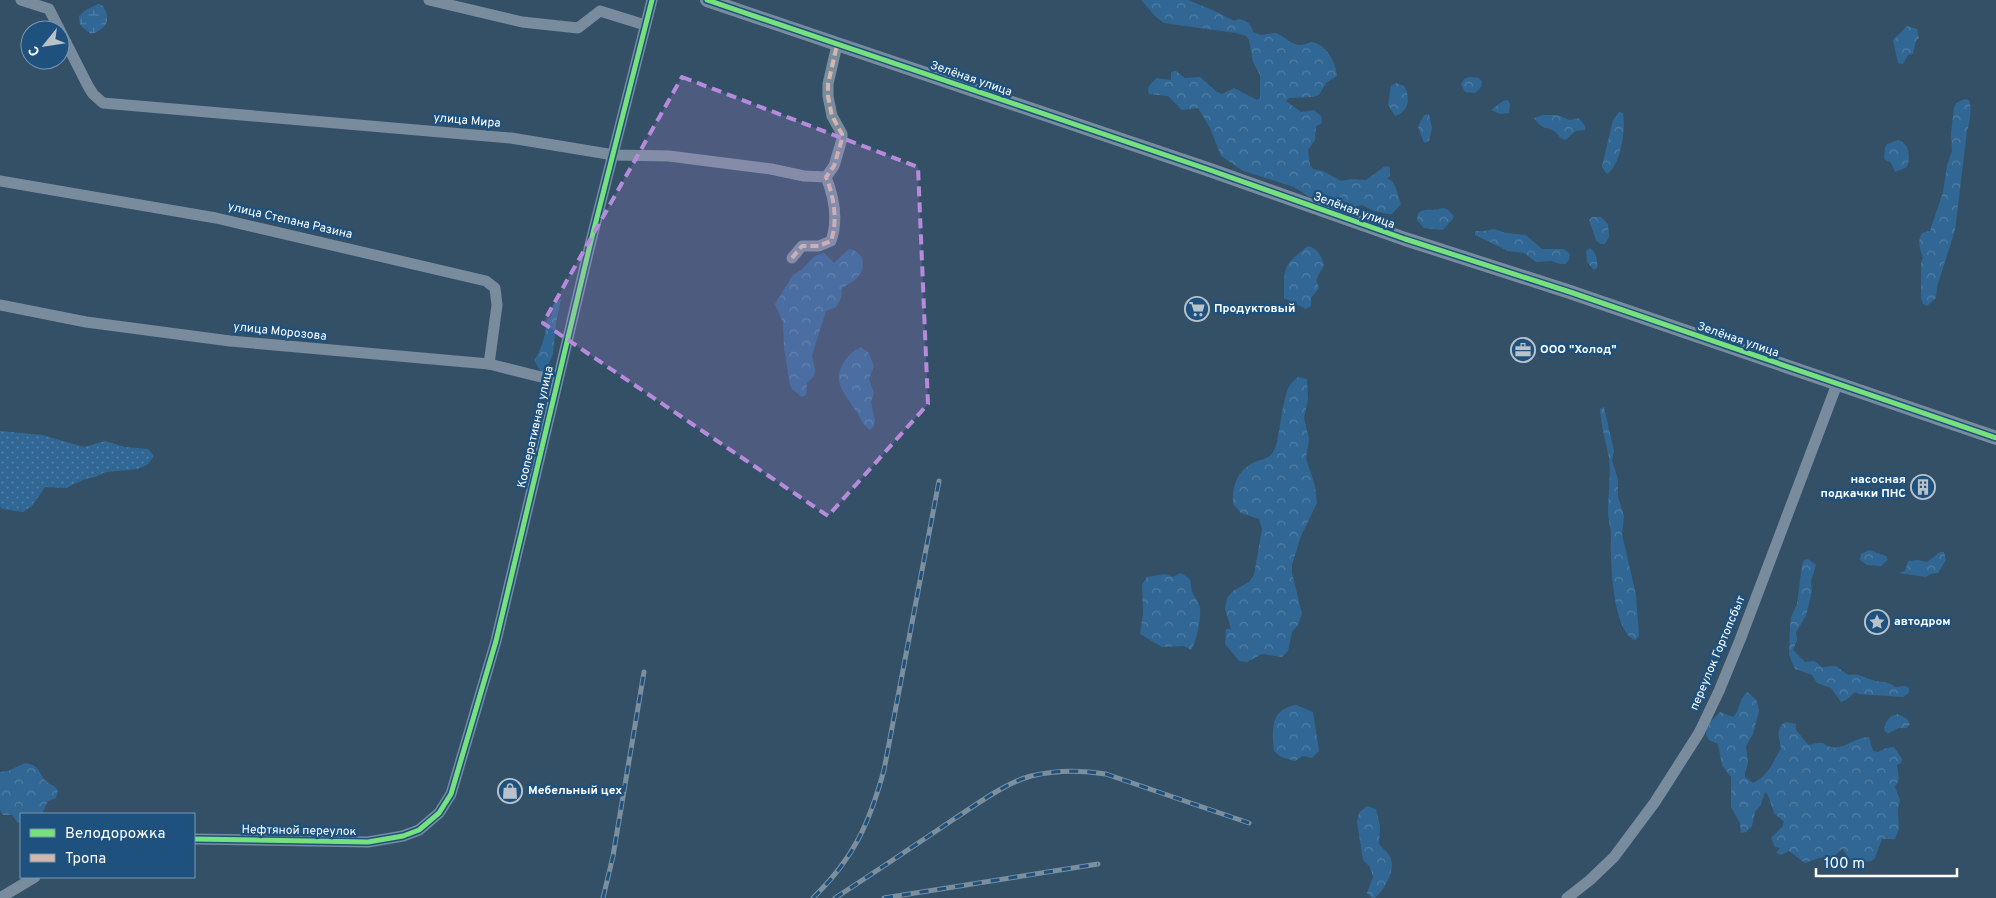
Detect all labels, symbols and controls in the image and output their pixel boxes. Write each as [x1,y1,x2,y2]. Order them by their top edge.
north arrow [20,20,70,70]
text: С [25,43,45,59]
street label: Зелёная улица [928,57,1014,101]
street label: улица Мира [433,110,501,132]
street label: Зелёная улица [1311,189,1397,233]
street label: улица Степана Разина [226,199,354,243]
supermarket icon: Продуктовый [1184,296,1210,322]
place label: Продуктовый [1214,301,1295,317]
street label: Зелёная улица [1695,318,1781,362]
street label: улица Морозова [233,319,327,345]
office icon: ООО "Холод" [1510,337,1536,363]
place label: ООО "Холод" [1540,342,1616,358]
street label: Кооперативная улица [514,364,558,490]
place label: насосная подкачки ПНС [1820,472,1906,502]
building icon: насосная подкачки ПНС [1910,474,1936,500]
street label: переулок Гортопсбыт [1687,593,1750,713]
place icon: автодром [1864,609,1890,635]
place label: автодром [1894,614,1951,630]
shop icon: Мебельный цех [497,778,523,804]
place label: Мебельный цех [528,783,622,799]
legend [20,813,195,878]
street label: Нефтяной переулок [241,822,357,840]
text: Велодорожка [65,825,165,844]
scale bar [1816,846,1957,878]
text: Тропа [65,850,106,869]
text: 100 m [1824,855,1865,874]

